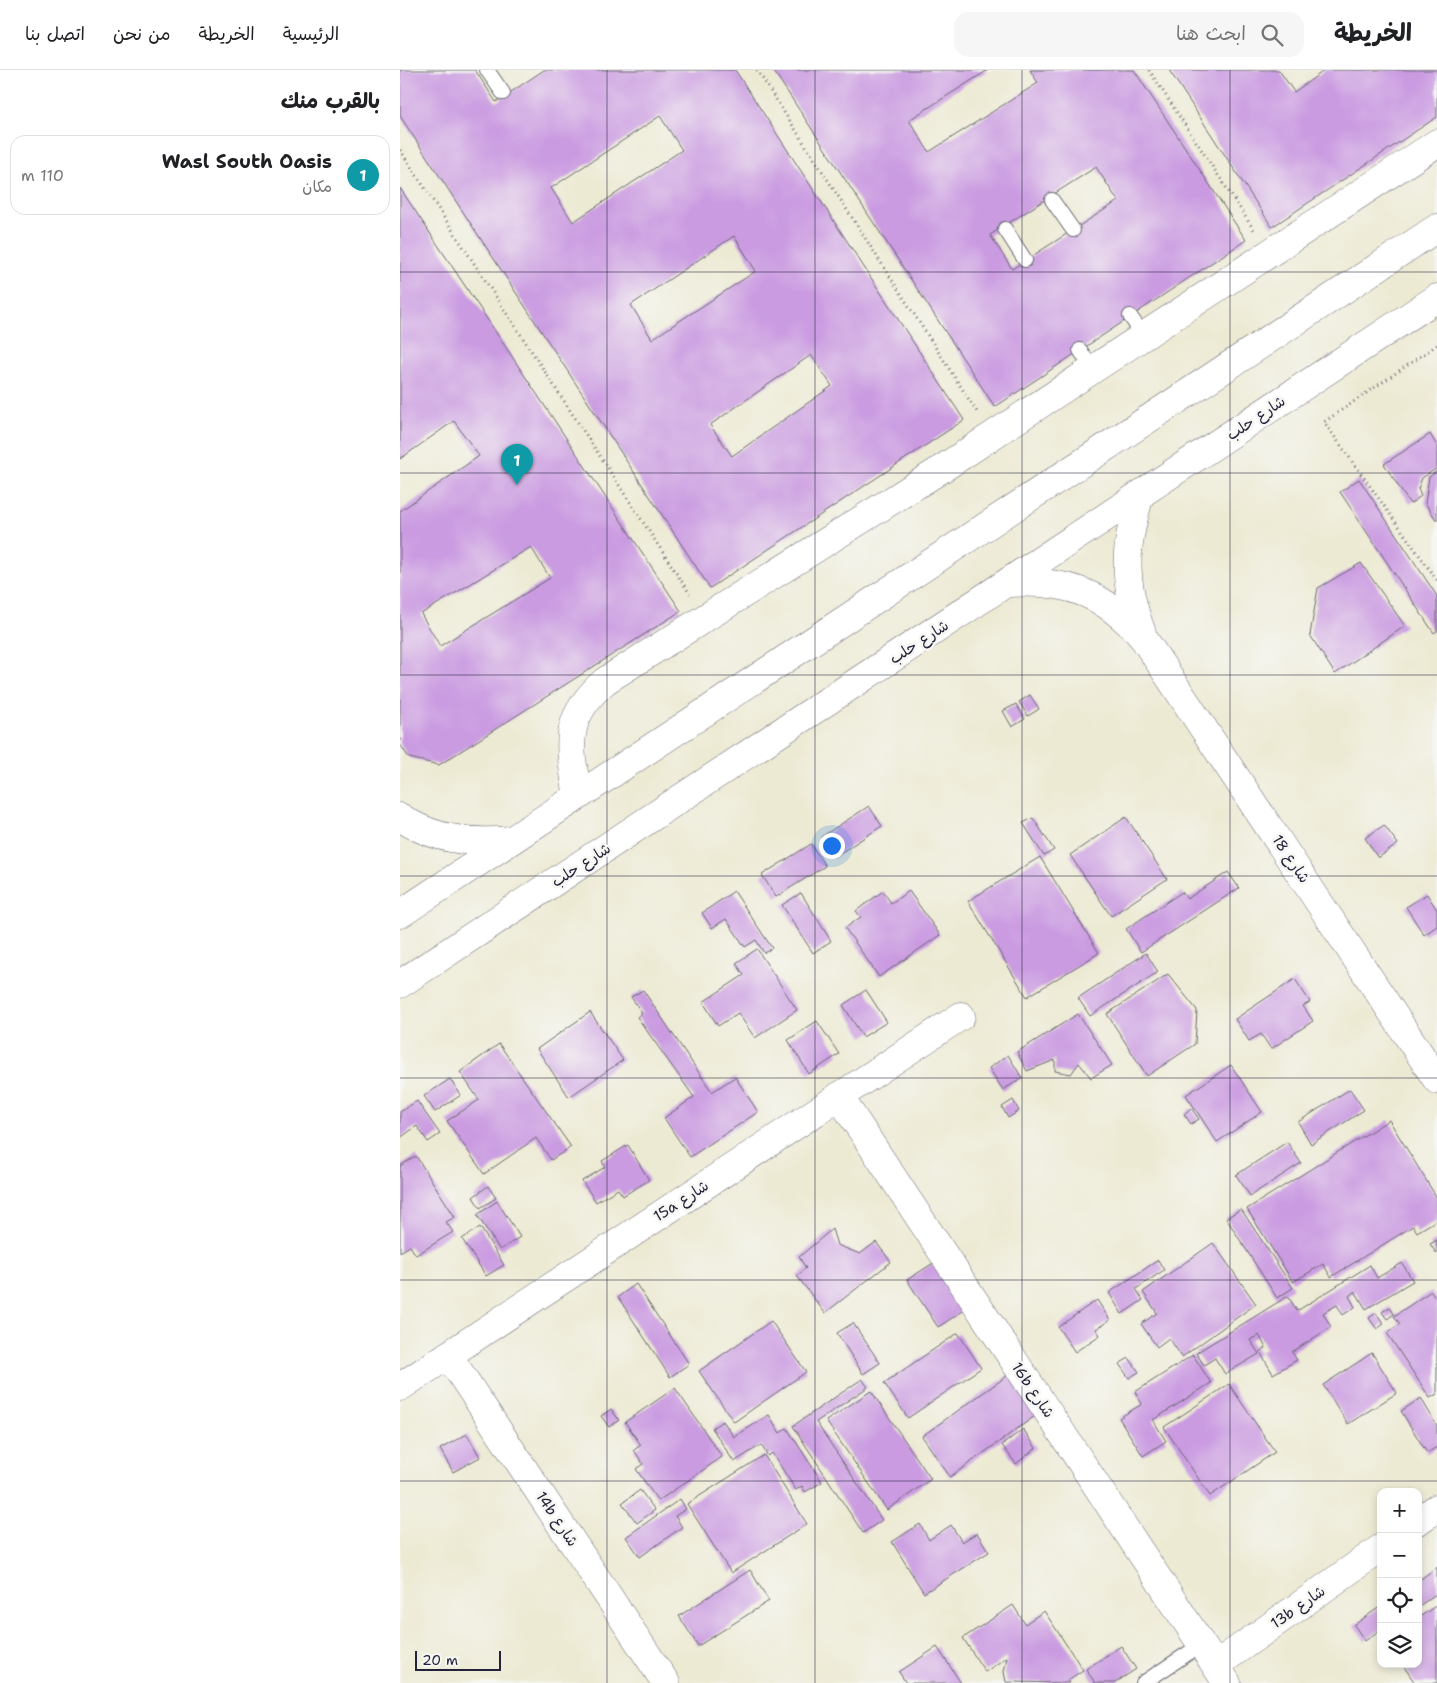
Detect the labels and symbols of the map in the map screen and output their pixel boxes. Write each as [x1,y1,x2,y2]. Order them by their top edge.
street label: شارع حلب [1223,391,1289,445]
pin: 1 [501,444,533,485]
street label: شارع حلب [886,615,952,669]
street label: شارع 18 [1268,831,1314,887]
your location [819,833,845,859]
street label: شارع حلب [548,838,614,892]
street label: 15a شارع [650,1176,712,1226]
street label: 16b شارع [1007,1358,1059,1422]
street label: 14b شارع [531,1487,583,1551]
street label: 13b شارع [1267,1581,1329,1633]
scale bar [415,1648,501,1671]

